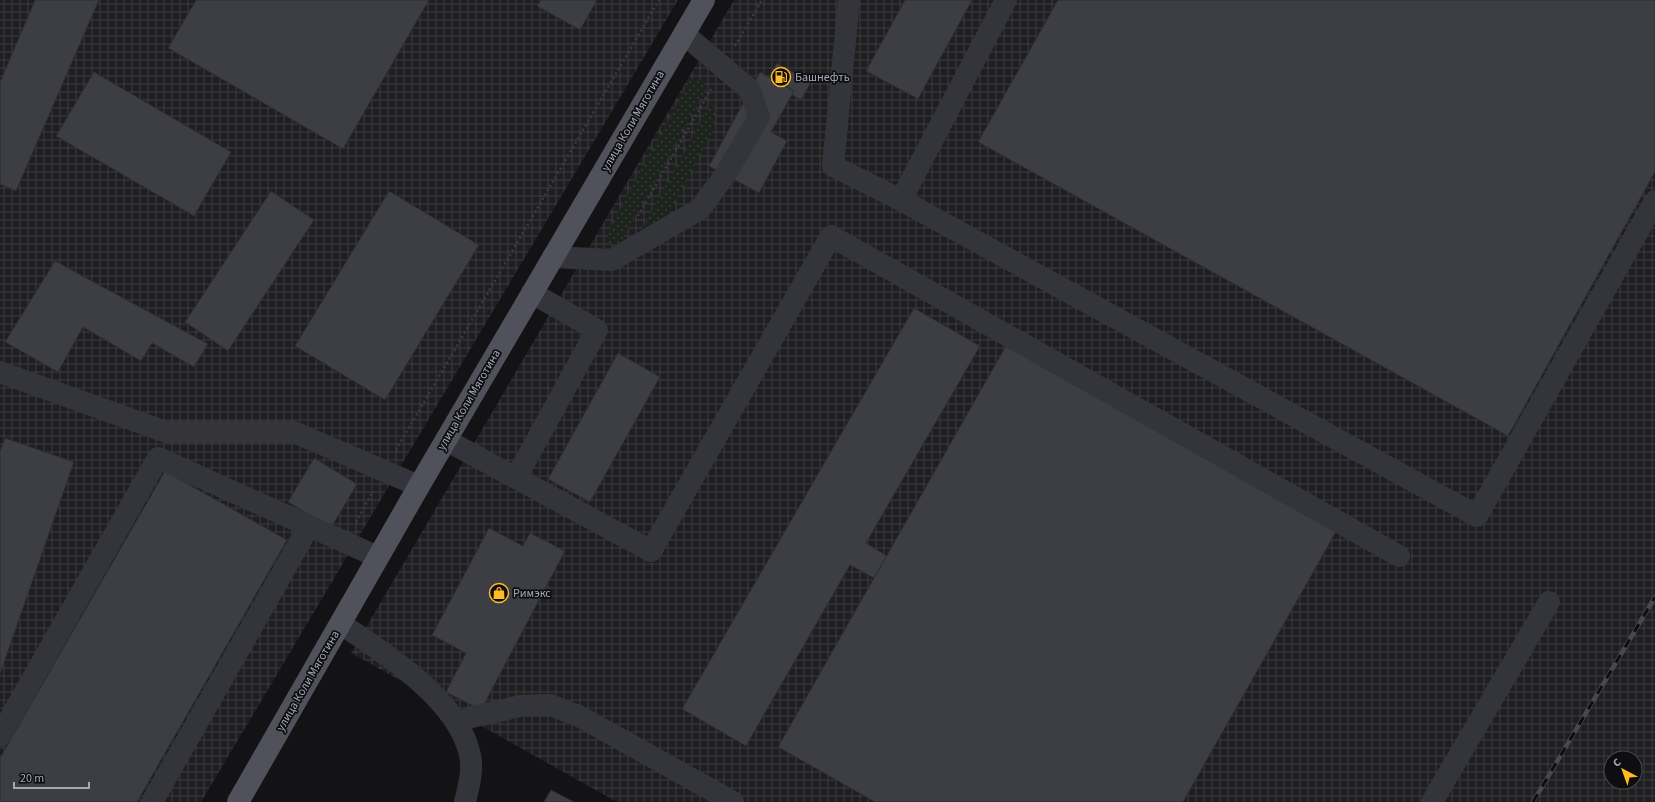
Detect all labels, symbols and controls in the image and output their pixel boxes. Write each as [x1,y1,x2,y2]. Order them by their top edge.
fuel station icon: Башнефть [770,66,792,88]
street label: улица Коли Мяготина [597,68,669,174]
place label: Башнефть [795,69,850,86]
street label: улица Коли Мяготина [433,347,505,453]
shop icon: Римэкс [488,582,510,604]
place label: Римэкс [513,585,551,602]
street label: улица Коли Мяготина [272,628,344,734]
north arrow [1603,750,1643,790]
text: С [1609,755,1625,771]
scale bar [14,764,89,790]
text: 20 m [20,770,44,787]

